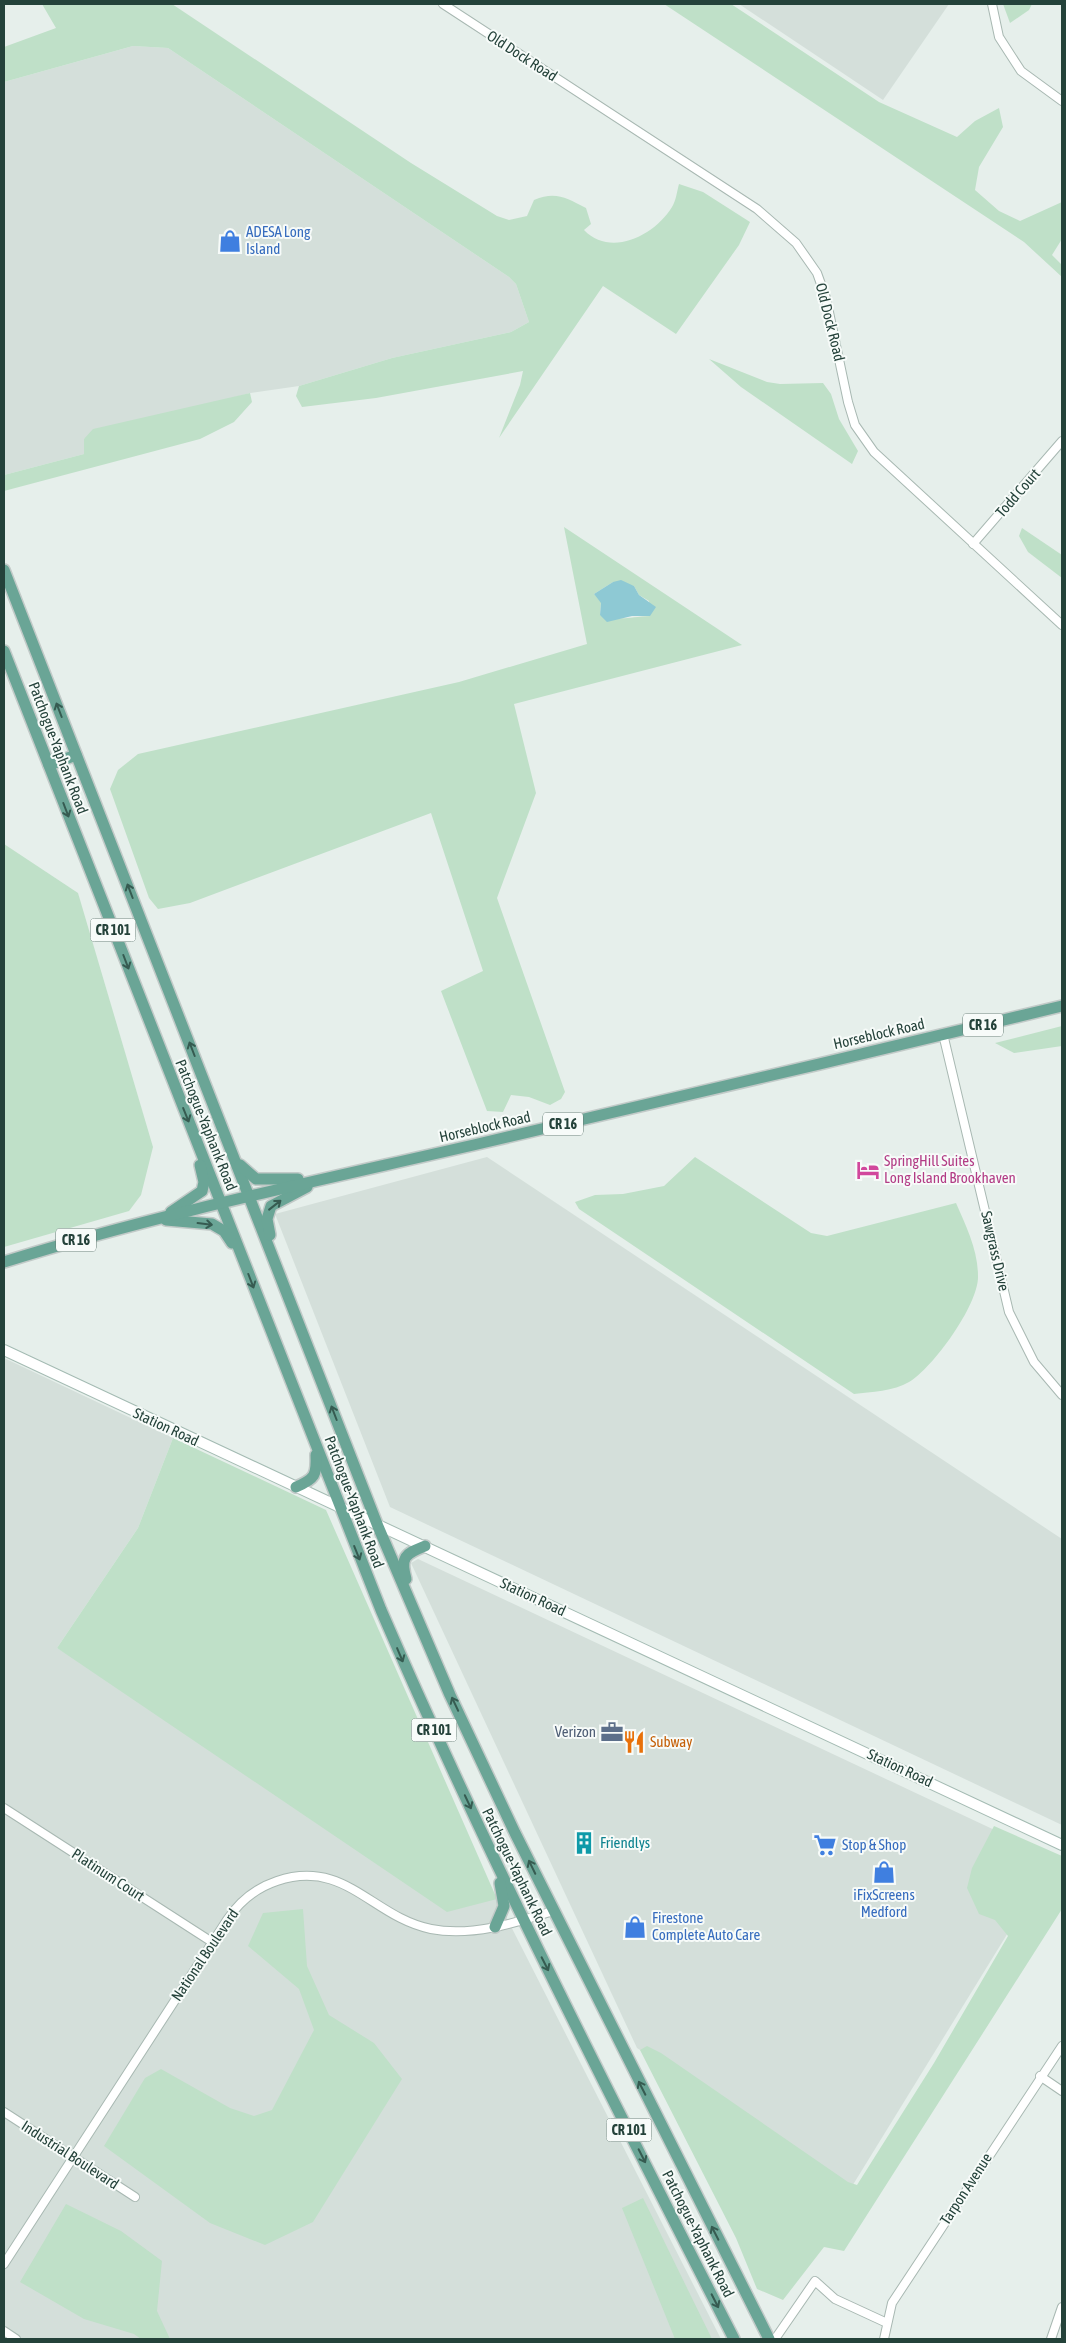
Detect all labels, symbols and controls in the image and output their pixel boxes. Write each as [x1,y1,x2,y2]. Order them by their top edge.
street label: Old Dock Road [484,27,560,85]
place label: ADESA Long Island [246,223,311,257]
shop icon: ADESA Long Island [217,228,243,254]
street label: Old Dock Road [813,281,848,363]
street label: Todd Court [992,465,1043,520]
street label: Patchogue-Yaphank Road [25,679,92,816]
one-way arrow [54,702,63,718]
one-way arrow [62,802,72,817]
one-way arrow [125,884,134,899]
road number: CR 101 [90,918,136,942]
one-way arrow [122,953,131,969]
road number: CR 16 [963,1014,1003,1036]
street label: Horseblock Road [832,1015,926,1052]
one-way arrow [187,1042,196,1058]
street label: Patchogue-Yaphank Road [172,1057,241,1193]
one-way arrow [182,1107,191,1122]
street label: Horseblock Road [438,1108,532,1145]
road number: CR 16 [543,1112,583,1136]
place label: SpringHill Suites Long Island Brookhaven [884,1152,1016,1186]
hotel icon: SpringHill Suites Long Island Brookhaven [855,1157,881,1183]
one-way arrow [268,1199,281,1210]
street label: Sawgrass Drive [978,1209,1013,1293]
one-way arrow [197,1219,213,1229]
road number: CR 16 [56,1228,96,1252]
one-way arrow [247,1273,256,1289]
street label: Station Road [131,1404,202,1449]
one-way arrow [329,1406,338,1422]
street label: Patchogue-Yaphank Road [321,1433,388,1570]
one-way arrow [353,1544,362,1560]
street label: Station Road [498,1574,569,1619]
one-way arrow [396,1647,406,1662]
one-way arrow [449,1697,459,1712]
road number: CR 101 [412,1718,456,1742]
office icon: Verizon [599,1719,625,1745]
place label: Verizon [555,1723,596,1740]
restaurant icon: Subway [621,1729,647,1755]
place label: Subway [650,1733,692,1750]
street label: Station Road [865,1745,936,1790]
one-way arrow [464,1794,473,1809]
street label: Patchogue-Yaphank Road [479,1805,556,1938]
building icon: Friendlys [571,1830,597,1856]
supermarket icon: Stop & Shop [812,1832,838,1858]
place label: Friendlys [600,1834,650,1851]
place label: Stop & Shop [842,1836,906,1853]
street label: Platinum Court [69,1845,148,1904]
shop icon: iFixScreens Medford [871,1859,897,1885]
one-way arrow [527,1860,536,1875]
place label: iFixScreens Medford [853,1886,915,1920]
street label: National Boulevard [168,1905,242,2004]
place label: Firestone Complete Auto Care [652,1909,760,1943]
shop icon: Firestone Complete Auto Care [622,1914,648,1940]
one-way arrow [541,1956,550,1971]
one-way arrow [637,2081,647,2096]
street label: Industrial Boulevard [19,2117,122,2192]
road number: CR 101 [606,2118,652,2142]
one-way arrow [637,2149,647,2164]
street label: Tarpon Avenue [936,2150,995,2228]
street label: Patchogue-Yaphank Road [659,2167,738,2300]
one-way arrow [710,2226,719,2241]
one-way arrow [710,2294,720,2309]

